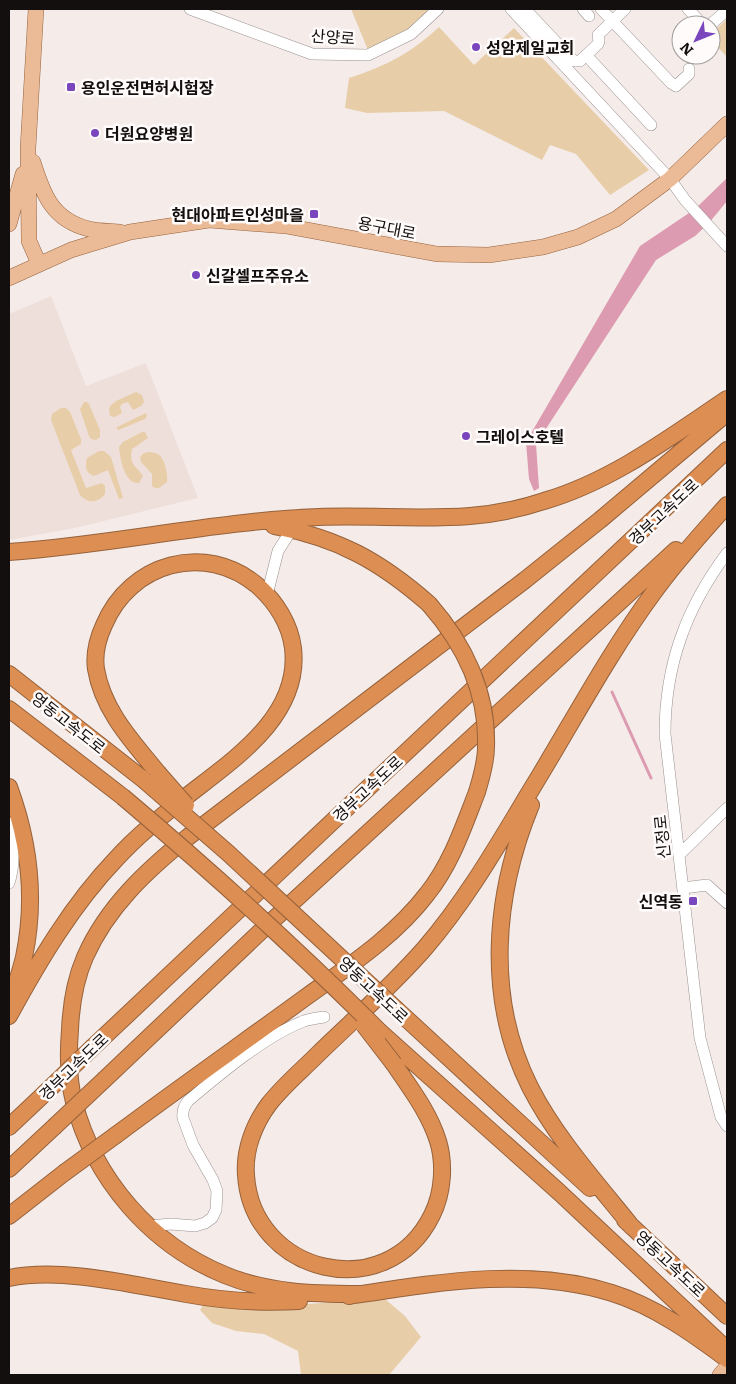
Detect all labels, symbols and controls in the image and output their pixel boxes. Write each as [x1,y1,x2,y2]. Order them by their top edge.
north arrow [671,15,721,65]
street label: 산양로 [310,22,356,50]
place label: 성암제일교회 [486,35,574,59]
text: N [674,38,697,61]
marker: 성암제일교회 [470,41,482,53]
place label: 용인운전면허시험장 [81,75,214,99]
marker: 용인운전면허시험장 [65,81,77,93]
place label: 더원요양병원 [105,121,193,145]
marker: 더원요양병원 [89,127,101,139]
place label: 현대아파트인성마을 [172,202,304,226]
marker: 현대아파트인성마을 [308,208,320,220]
street label: 용구대로 [356,210,418,244]
place label: 신갈셀프주유소 [206,263,309,287]
marker: 신갈셀프주유소 [190,269,202,281]
place label: 그레이스호텔 [476,424,564,448]
marker: 그레이스호텔 [460,430,472,442]
street label: 경부고속도로 [623,472,704,550]
street label: 영동고속도로 [27,685,111,759]
street label: 경부고속도로 [327,749,408,827]
street label: 신정로 [647,814,675,860]
place label: 신역동 [639,889,683,913]
marker: 신역동 [687,895,699,907]
street label: 영동고속도로 [334,950,415,1028]
street label: 경부고속도로 [33,1027,113,1105]
street label: 영동고속도로 [631,1224,712,1302]

